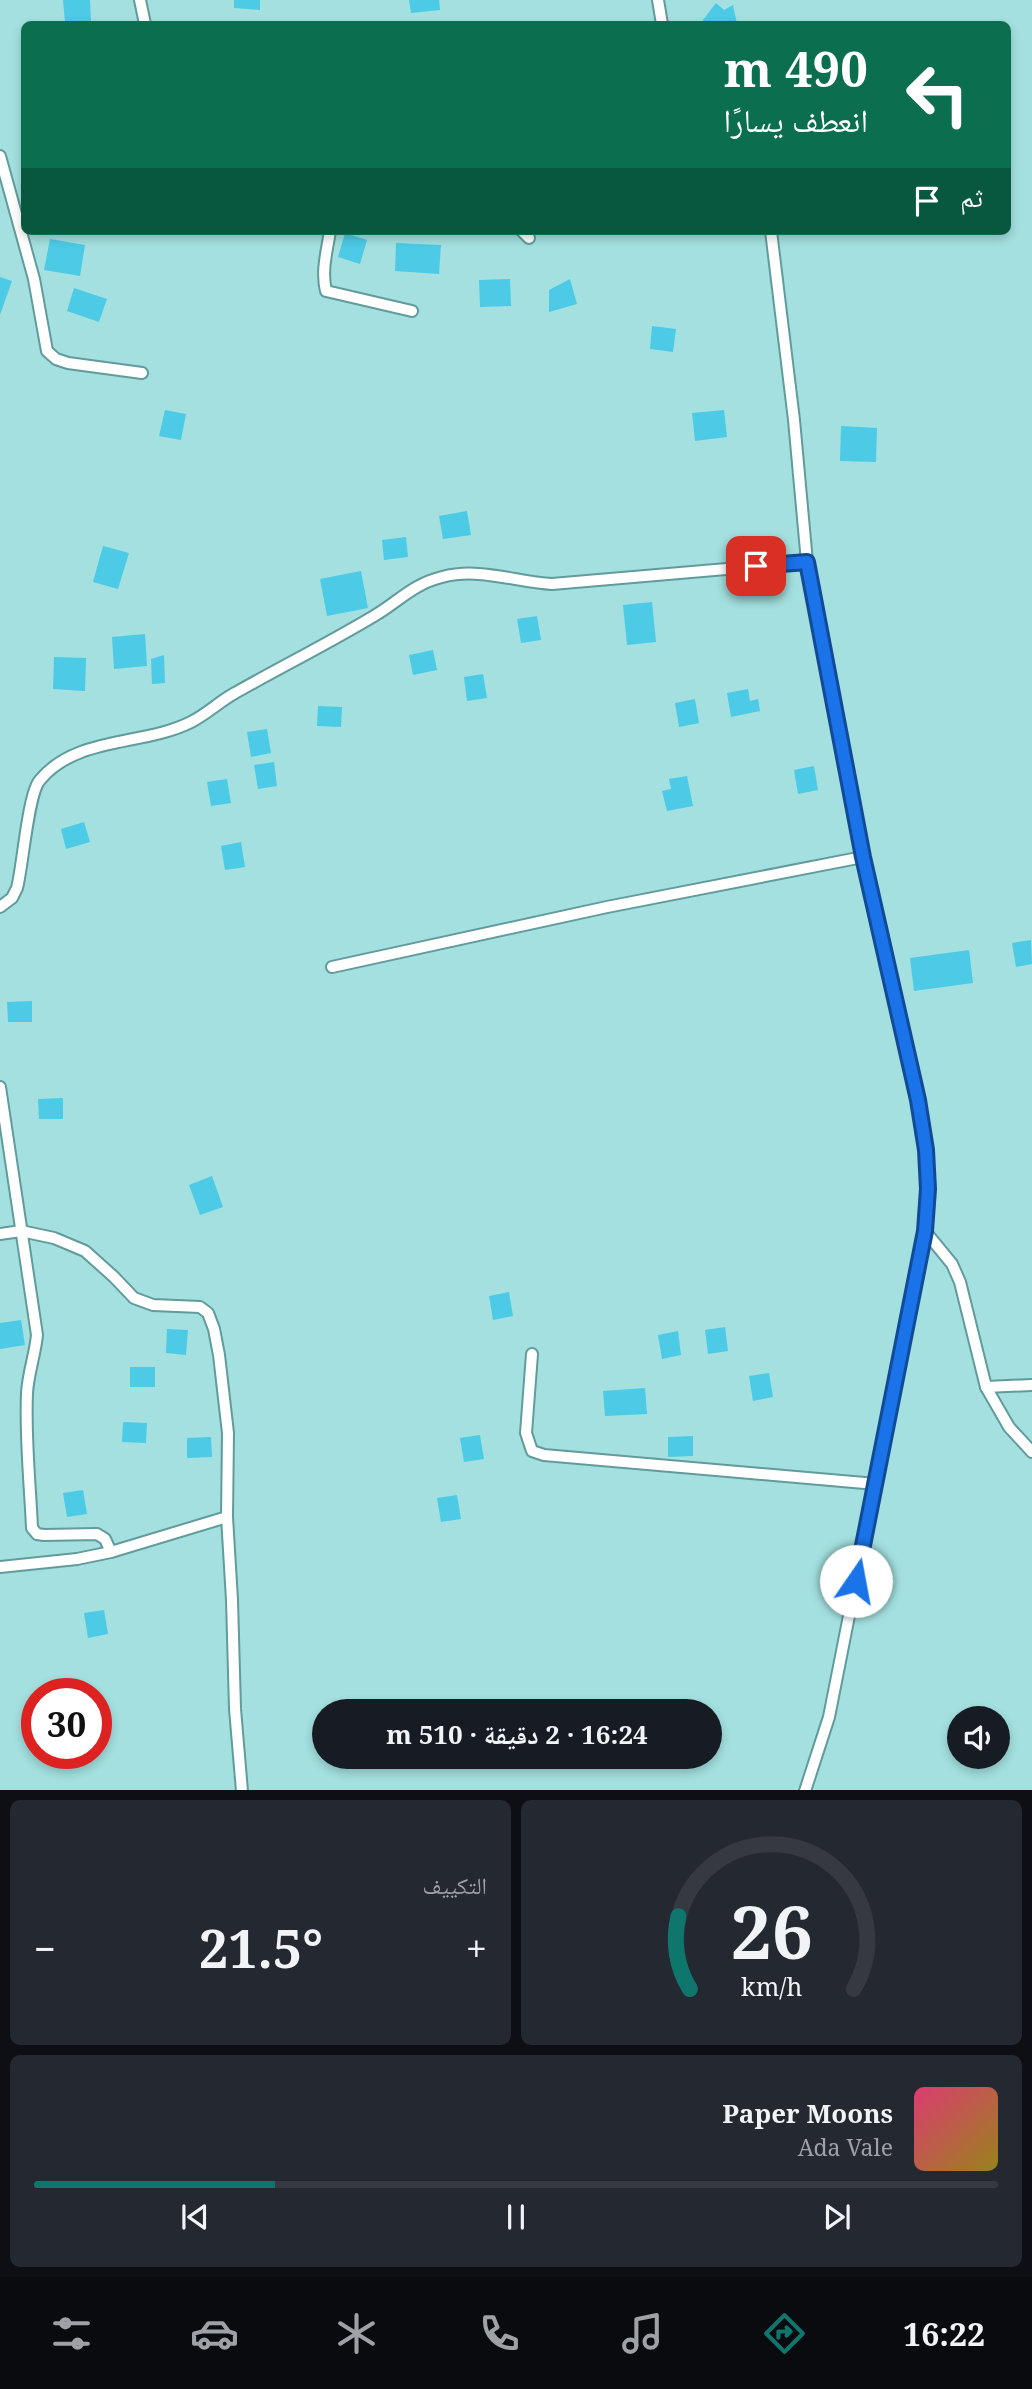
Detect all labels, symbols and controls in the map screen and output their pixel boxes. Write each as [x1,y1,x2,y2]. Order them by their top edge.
text: 490 m [724,35,868,101]
icon: left [892,49,983,140]
text: انعطف يسارًا [723,98,868,141]
text: ثم [960,179,983,215]
icon: arrive [908,182,946,220]
pin [726,536,786,596]
icon: arrive [737,547,775,585]
position arrow [819,1544,893,1618]
speed limit sign: 30 [21,1678,112,1769]
map controls [947,1706,1010,1769]
button: sound [947,1706,1010,1769]
text: 16:24 · 2 دقيقة · 510 m [386,1716,648,1752]
text: التكييف [422,1869,487,1901]
text: 26 [730,1881,813,1980]
text: 21.5° [199,1912,323,1983]
text: − [34,1922,56,1974]
text: + [466,1922,487,1974]
text: km/h [741,1968,802,2002]
text: Paper Moons [722,2095,893,2131]
text: Ada Vale [798,2131,893,2163]
icon: previous [176,2198,214,2236]
icon: pause [497,2198,535,2236]
icon: next [818,2198,856,2236]
icon: filters [47,2309,96,2358]
icon: car [190,2309,239,2358]
icon: climate [332,2309,381,2358]
icon: phone [475,2309,524,2358]
icon: music [618,2309,667,2358]
icon: directions [760,2309,809,2358]
text: 16:22 [903,2312,985,2355]

